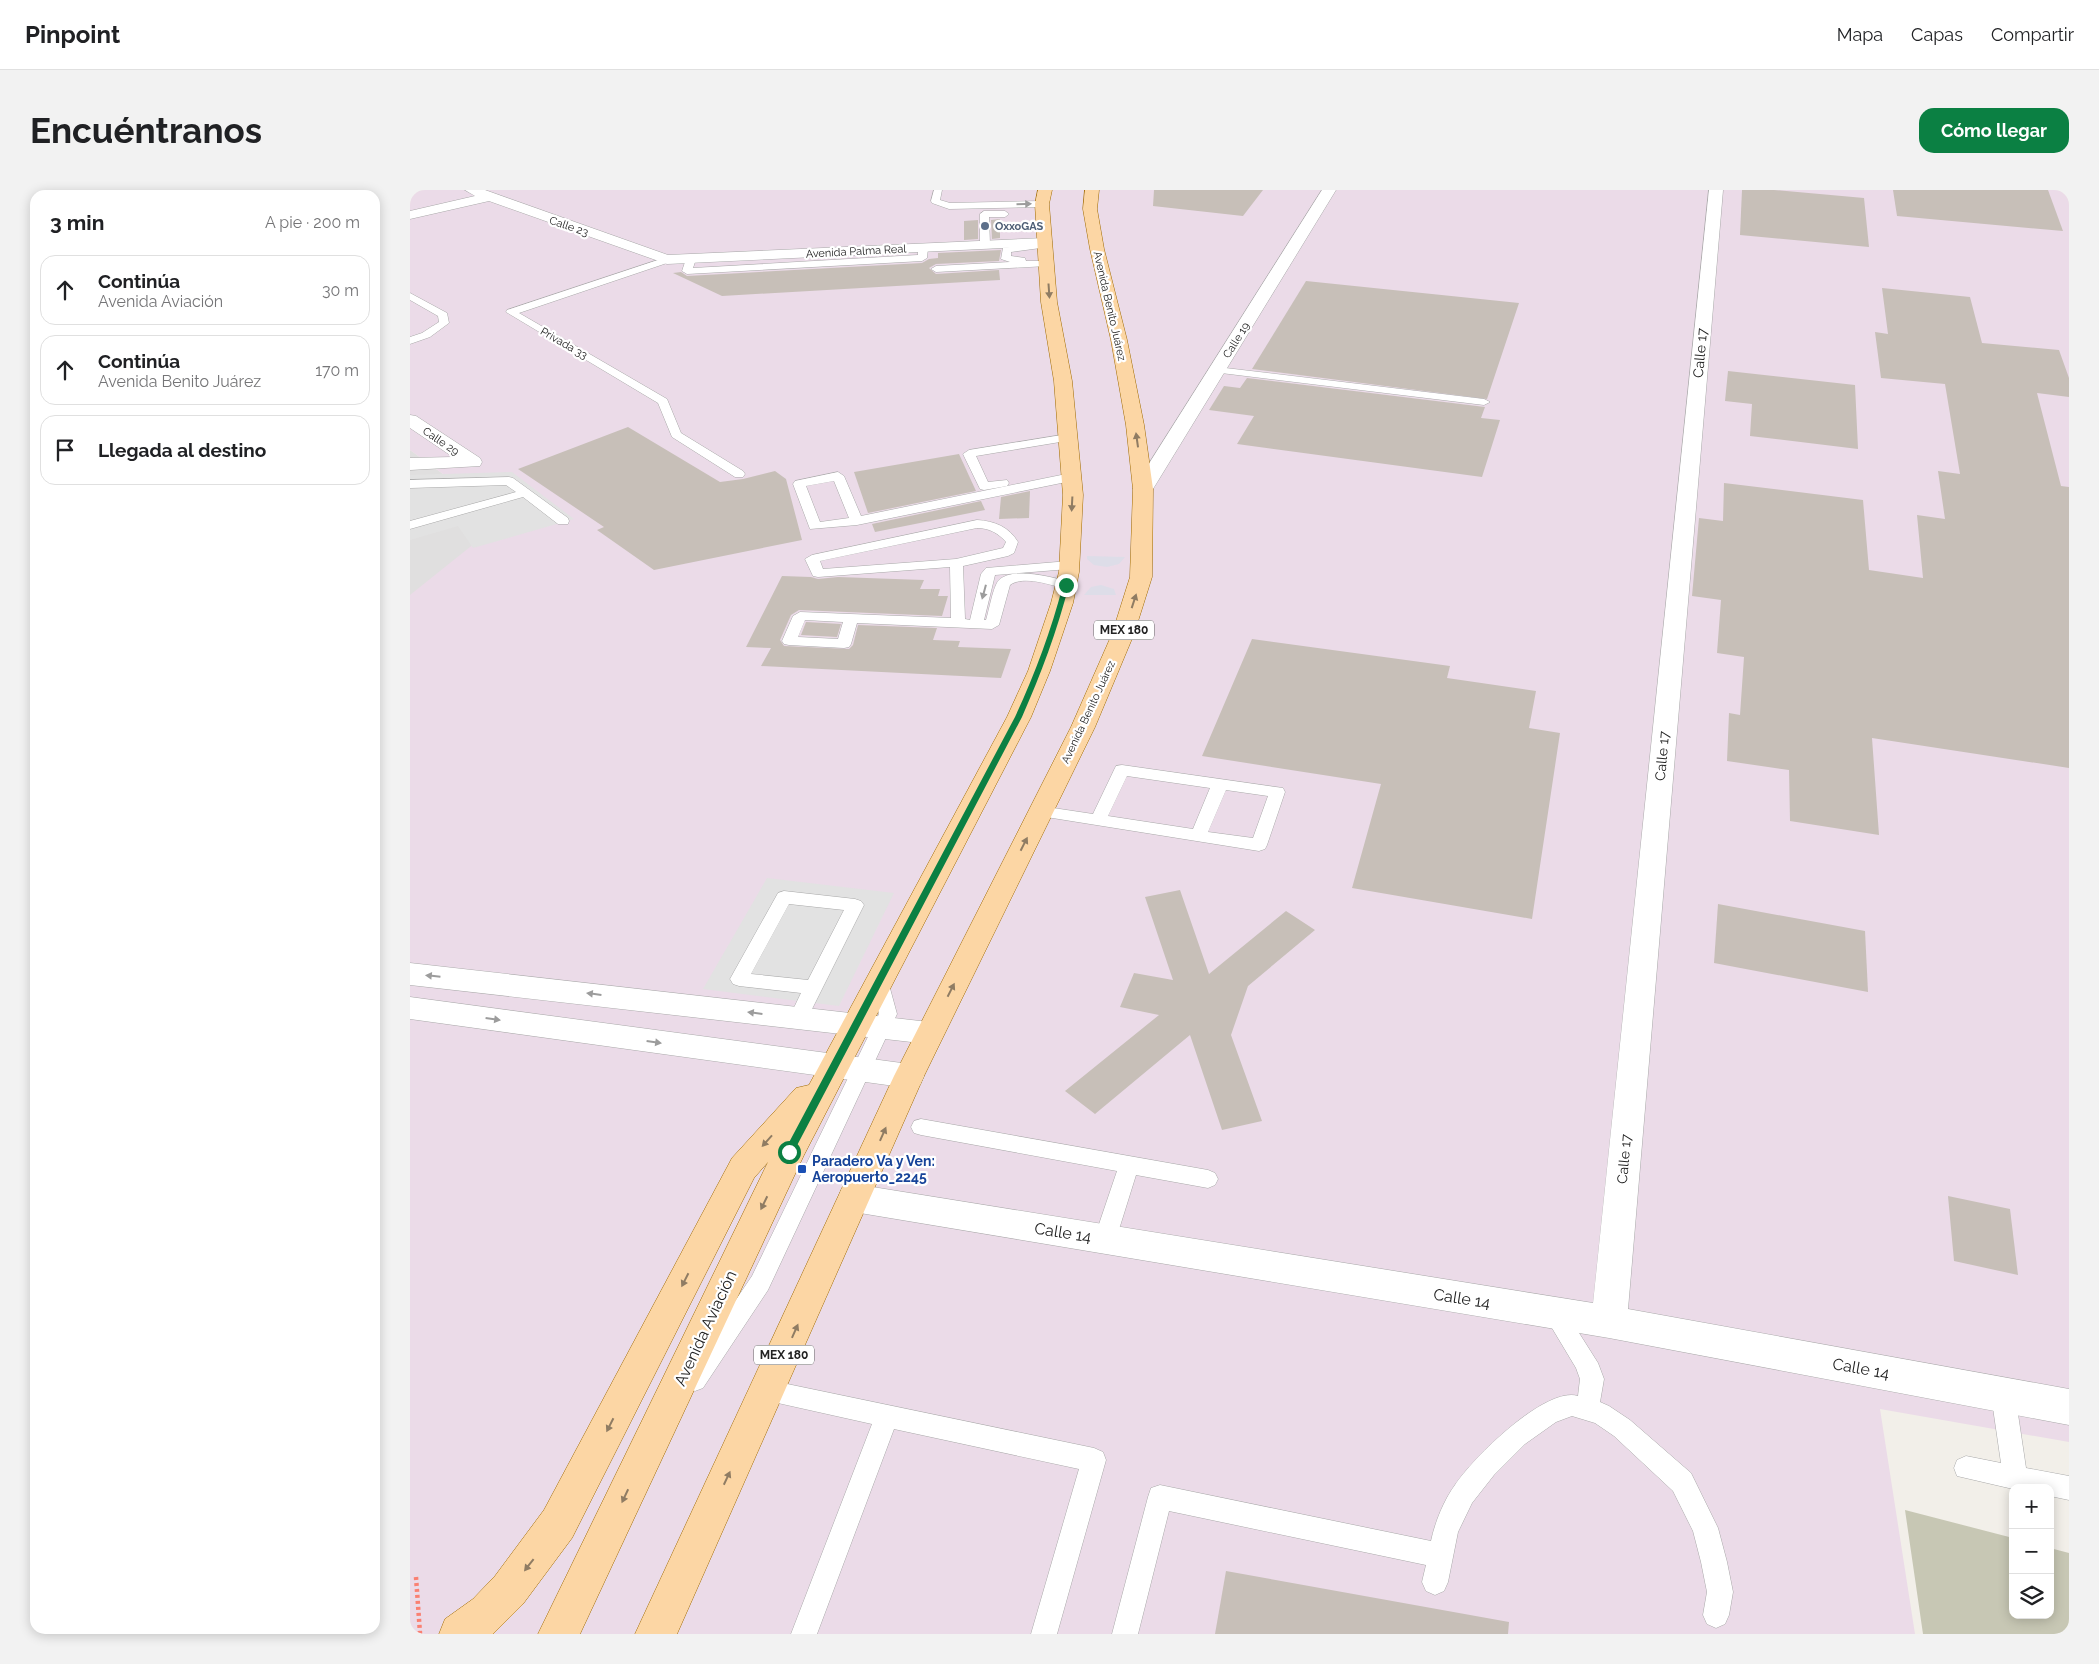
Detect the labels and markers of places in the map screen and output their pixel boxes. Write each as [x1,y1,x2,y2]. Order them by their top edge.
marker: OxxoGAS [979,220,991,232]
place label: OxxoGAS [995,220,1044,233]
place label: Paradero Va y Ven: Aeropuerto_2245 [812,1153,935,1185]
marker: Paradero Va y Ven: Aeropuerto_2245 [796,1163,808,1175]

